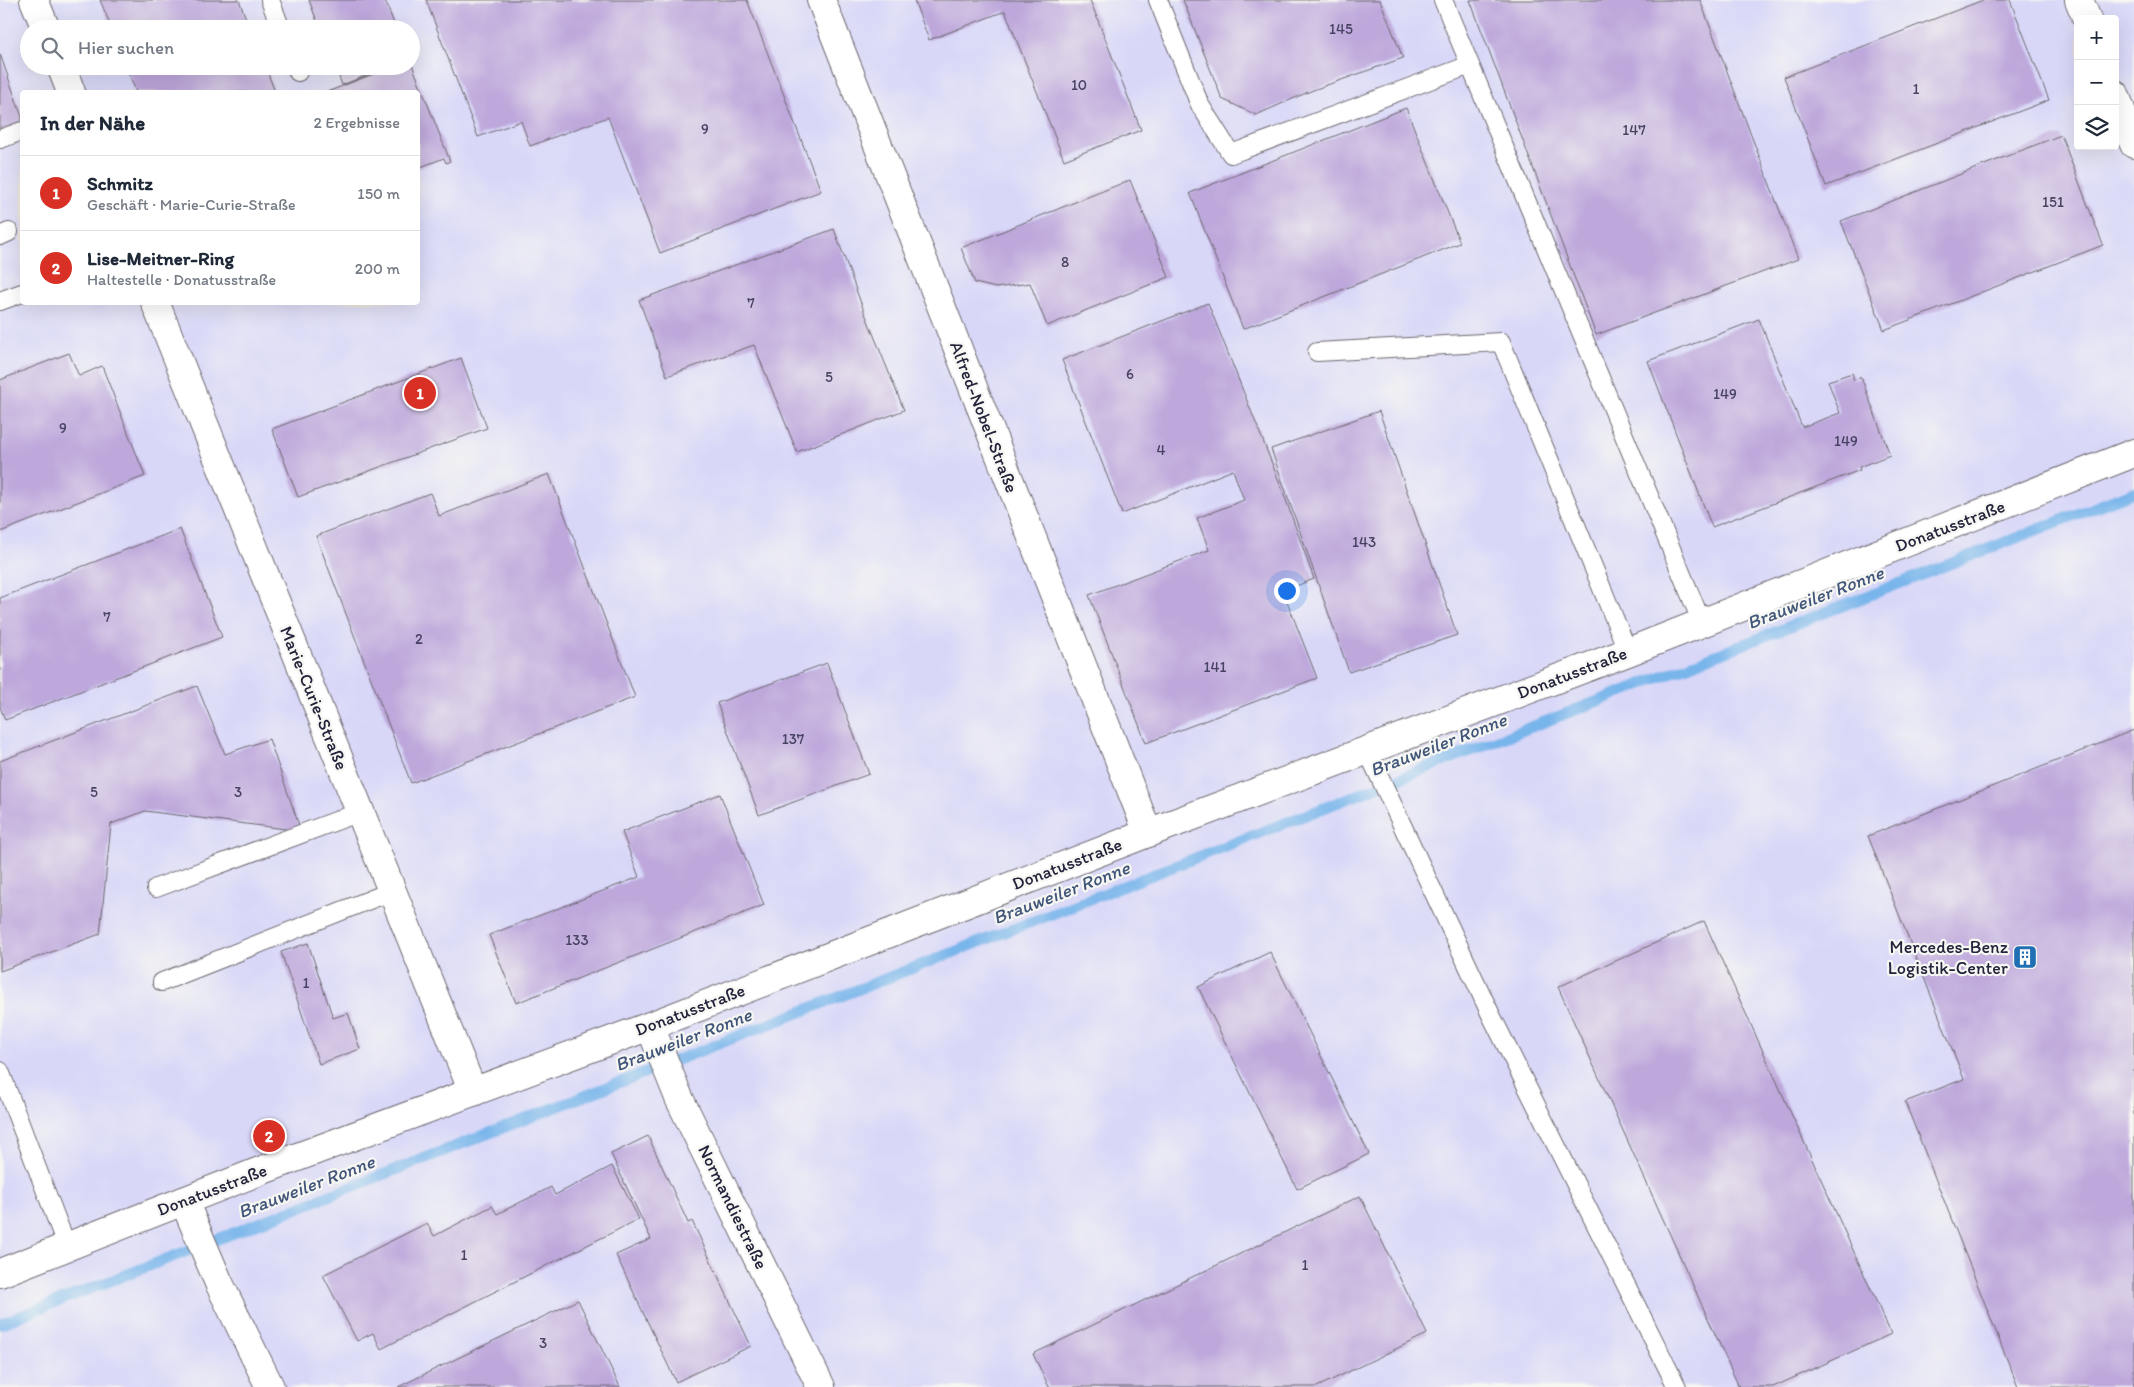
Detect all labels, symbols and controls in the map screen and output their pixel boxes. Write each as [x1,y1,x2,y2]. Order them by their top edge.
map controls [2074,15,2119,150]
button: + [2074,15,2119,60]
search box [20,20,420,75]
house number: 145 [1329,20,1353,38]
icon: search [38,34,66,62]
text: Hier suchen [78,36,174,59]
button: − [2074,60,2119,105]
house number: 10 [1071,76,1087,94]
house number: 1 [1913,80,1920,98]
button: layers [2074,105,2119,150]
text: In der Nähe [40,110,145,135]
text: 2 Ergebnisse [314,113,400,132]
house number: 9 [701,120,709,138]
house number: 147 [1622,121,1646,139]
text: Schmitz [87,172,153,195]
text: 1 [52,184,60,203]
text: 150 m [357,184,400,203]
house number: 151 [2042,193,2064,211]
text: Geschäft · Marie-Curie-Straße [87,195,296,214]
text: Lise-Meitner-Ring [87,247,234,270]
house number: 8 [1061,253,1069,271]
text: 2 [52,259,60,278]
text: 200 m [355,259,400,278]
text: Haltestelle · Donatusstraße [87,270,276,289]
house number: 7 [747,294,755,312]
street label: Alfred-Nobel-Straße [945,338,1023,496]
house number: 6 [1126,365,1134,383]
house number: 5 [825,368,833,386]
pin: 1 [404,374,436,412]
house number: 149 [1713,385,1737,403]
house number: 9 [59,419,67,437]
house number: 149 [1834,432,1858,450]
house number: 4 [1156,441,1166,459]
street label: Donatusstraße [1892,495,2008,557]
house number: 143 [1352,533,1376,551]
water label: Brauweiler Ronne [1744,561,1888,634]
your location [1274,578,1300,604]
house number: 7 [103,608,111,626]
street label: Marie-Curie-Straße [275,623,353,773]
house number: 2 [415,630,423,648]
street label: Donatusstraße [1514,642,1630,704]
house number: 141 [1204,658,1227,676]
water label: Brauweiler Ronne [1367,708,1511,781]
house number: 137 [782,730,805,748]
house number: 5 [90,783,98,801]
house number: 3 [234,783,242,801]
street label: Donatusstraße [1009,833,1125,895]
water label: Brauweiler Ronne [990,856,1134,929]
house number: 133 [565,931,589,949]
place label: Mercedes-Benz Logistik-Center [1888,936,2009,979]
building icon: Mercedes-Benz Logistik-Center [2012,944,2038,970]
house number: 1 [303,974,310,992]
street label: Donatusstraße [632,979,748,1041]
water label: Brauweiler Ronne [612,1003,756,1076]
pin: 2 [253,1117,285,1155]
street label: Normandiestraße [693,1141,773,1273]
water label: Brauweiler Ronne [235,1150,379,1223]
street label: Donatusstraße [154,1159,270,1221]
house number: 1 [461,1246,468,1264]
house number: 1 [1302,1256,1309,1274]
house number: 3 [539,1334,547,1352]

